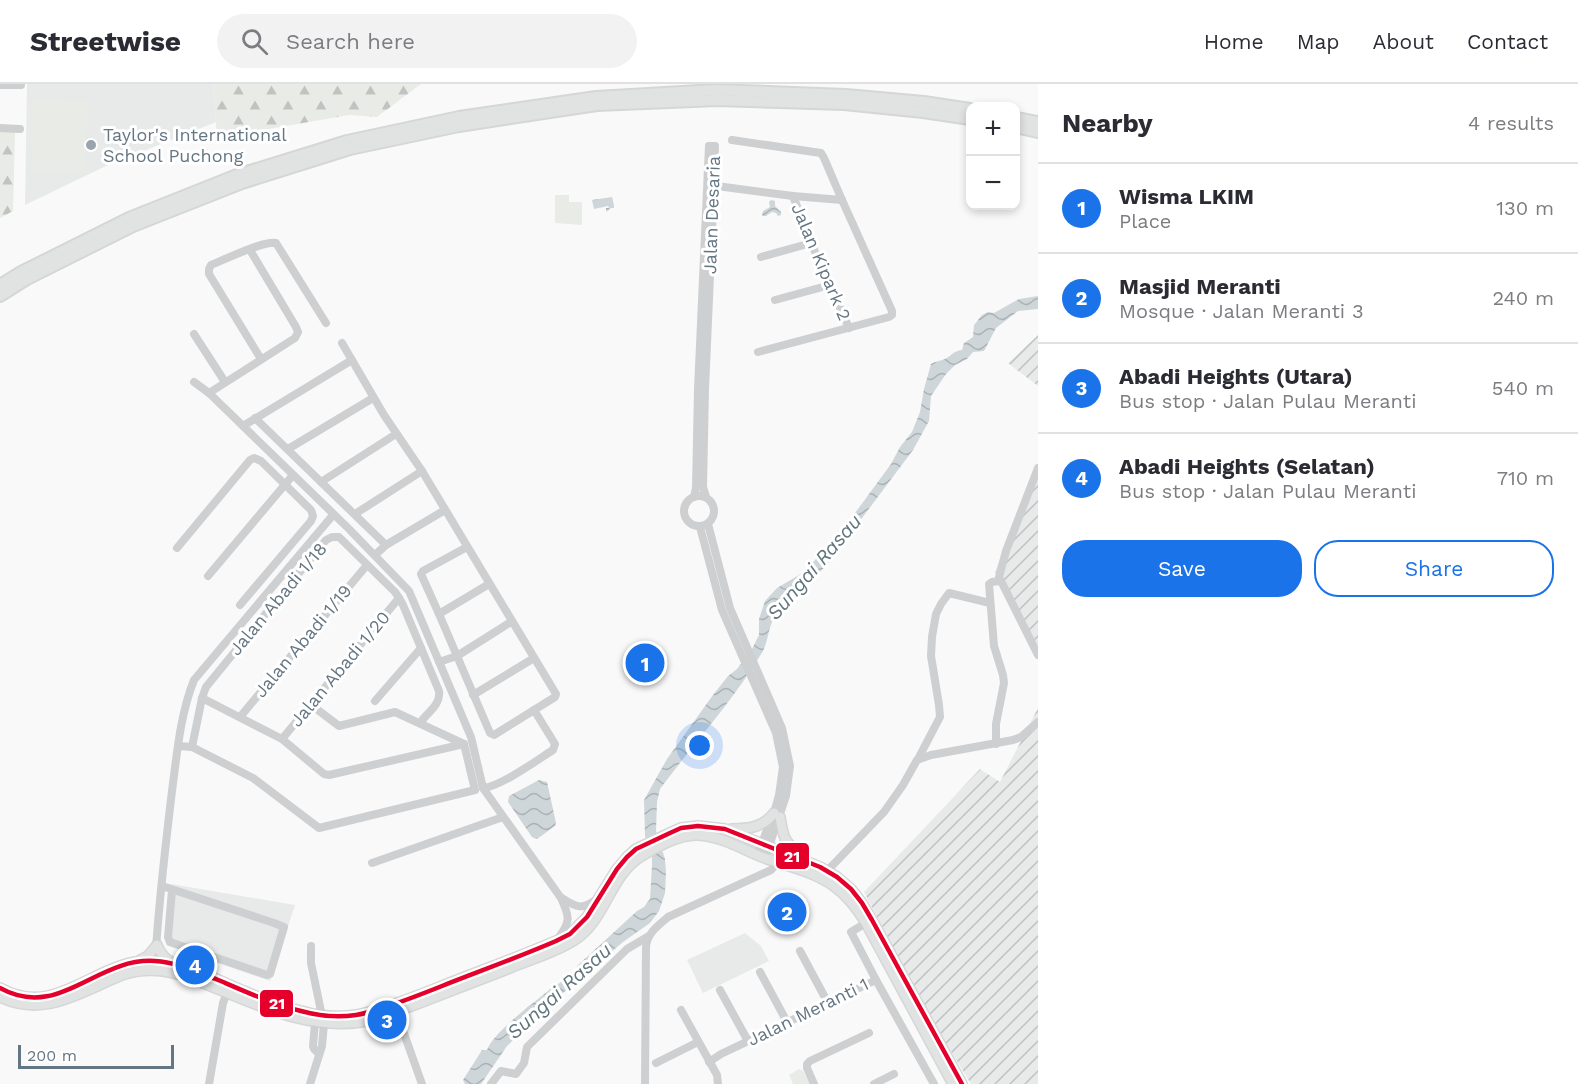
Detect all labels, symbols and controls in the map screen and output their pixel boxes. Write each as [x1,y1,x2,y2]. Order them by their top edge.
search box [217,14,637,68]
text: Streetwise [30,25,181,58]
icon: search [238,25,271,58]
text: Search here [286,29,415,54]
text: Home [1204,29,1264,54]
text: Map [1297,29,1340,54]
text: About [1373,29,1434,54]
text: Contact [1467,29,1548,54]
map controls [966,102,1020,210]
button: + [966,102,1020,156]
text: Nearby [1062,108,1153,138]
text: 4 results [1468,111,1554,135]
place label: Taylor's International School Puchong [103,124,287,166]
marker: Taylor's International School Puchong [84,138,98,152]
street label: Jalan Desaria [699,155,724,275]
button: − [966,156,1020,210]
text: Wisma LKIM [1119,184,1254,209]
text: 1 [1077,196,1086,220]
text: 130 m [1496,196,1554,220]
street label: Jalan Kipark 2 [787,200,856,323]
text: Place [1119,209,1171,233]
text: Masjid Meranti [1119,274,1281,299]
text: 2 [1076,286,1087,310]
text: 240 m [1492,286,1554,310]
text: Mosque · Jalan Meranti 3 [1119,299,1364,323]
text: Abadi Heights (Utara) [1119,364,1353,389]
text: 3 [1076,376,1087,400]
text: 540 m [1492,376,1554,400]
text: Bus stop · Jalan Pulau Meranti [1119,389,1417,413]
text: Abadi Heights (Selatan) [1119,454,1375,479]
text: 4 [1075,466,1088,490]
text: 710 m [1497,466,1554,490]
text: Bus stop · Jalan Pulau Meranti [1119,479,1417,503]
water label: Sungai Rasau [762,509,866,625]
street label: Jalan Abadi 1/18 [224,538,331,659]
button: Save [1062,540,1302,597]
button: Share [1314,540,1554,597]
street label: Jalan Abadi 1/19 [249,580,356,701]
street label: Jalan Abadi 1/20 [285,607,394,731]
pin: 1 [626,640,664,686]
your location [685,731,714,760]
line badge: 21 [775,842,810,870]
text: 21 [784,847,800,866]
pin: 2 [768,890,806,934]
water label: Sungai Rasau [502,938,616,1044]
pin: 4 [176,942,214,988]
street label: Jalan Meranti 1 [744,973,872,1050]
line badge: 21 [259,989,294,1018]
text: 21 [269,994,285,1013]
pin: 3 [368,998,406,1042]
scale bar [18,1042,174,1070]
text: 200 m [27,1046,77,1065]

